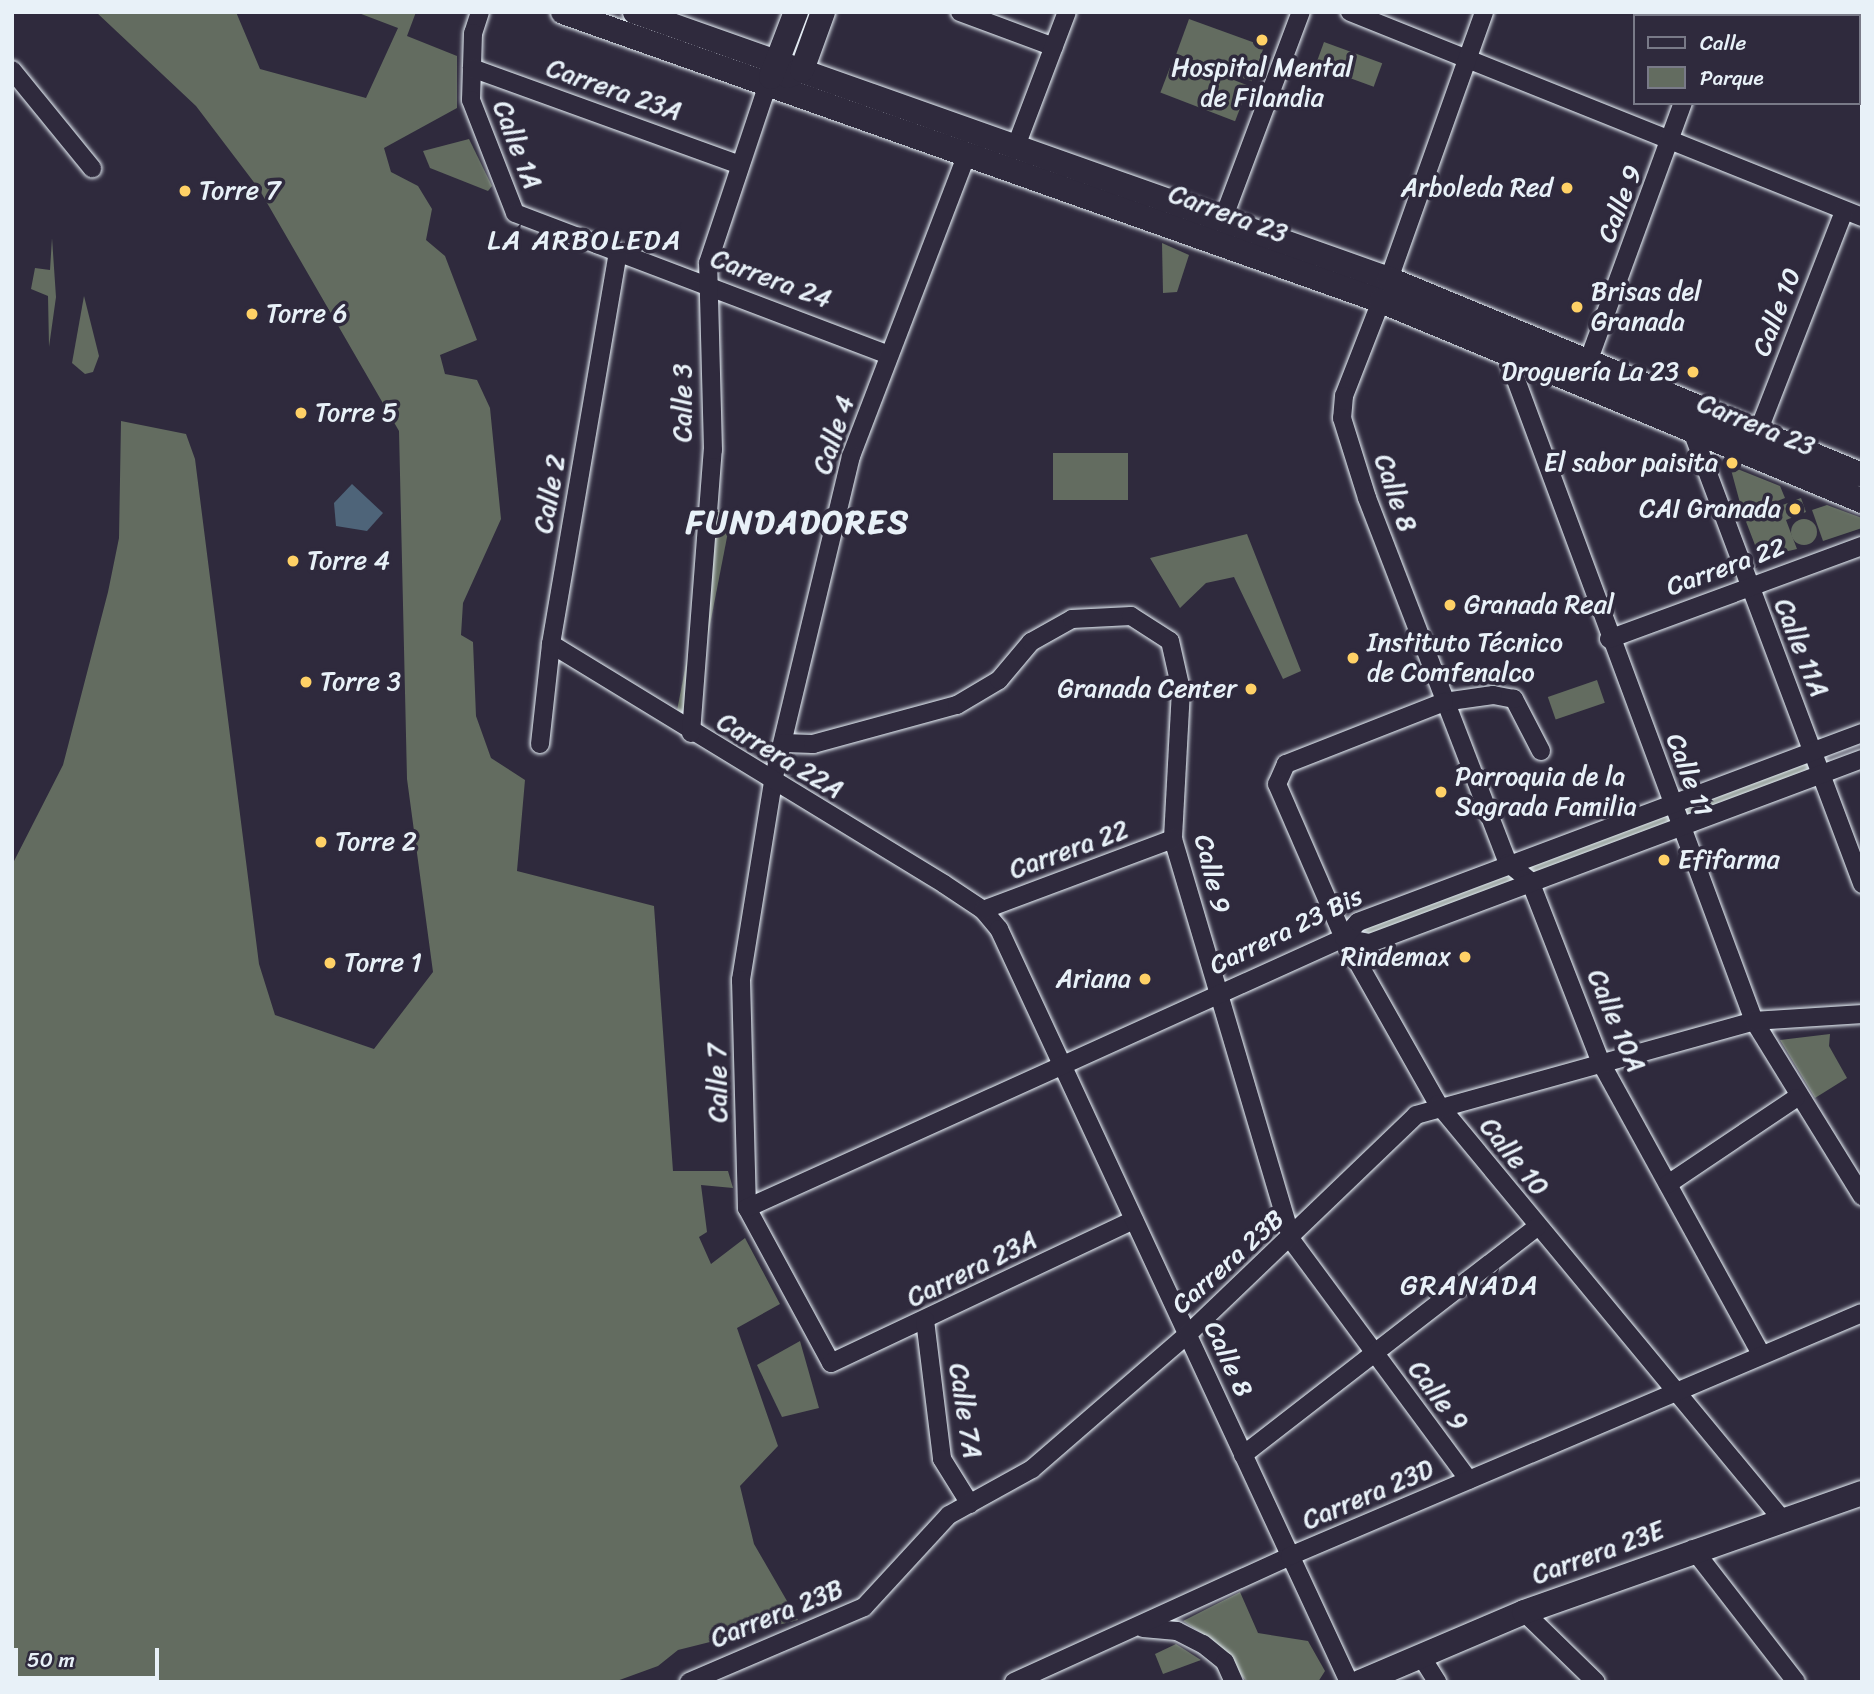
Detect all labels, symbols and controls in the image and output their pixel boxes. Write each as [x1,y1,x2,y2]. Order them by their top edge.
legend [1632,14,1860,105]
text: Calle [1700,24,1746,62]
marker: Hospital Mental de Filandia [1252,30,1272,50]
street label: Carrera 23A [542,52,686,128]
place label: Hospital Mental de Filandia [1171,52,1353,114]
text: Parque [1700,59,1764,97]
street label: Calle 1A [486,96,548,194]
street label: Calle 9 [1591,161,1649,247]
place label: Arboleda Red [1401,172,1553,204]
place label: Torre 7 [199,175,281,207]
street label: Carrera 23 [1165,178,1291,250]
marker: Arboleda Red [1559,180,1575,196]
marker: Torre 7 [177,183,193,199]
district label: LA ARBOLEDA [489,223,681,257]
street label: Carrera 24 [707,243,835,315]
street label: Calle 10 [1746,264,1808,360]
place label: Brisas del Granada [1591,276,1702,338]
place label: Torre 6 [266,298,348,330]
marker: Brisas del Granada [1569,299,1585,315]
marker: Torre 6 [244,306,260,322]
place label: Droguería La 23 [1501,356,1679,388]
street label: Calle 3 [667,364,699,442]
marker: Droguería La 23 [1685,364,1701,380]
street label: Carrera 23 [1693,387,1819,463]
street label: Calle 4 [807,392,861,478]
place label: Torre 5 [315,397,398,429]
marker: Torre 5 [293,405,309,421]
place label: El sabor paisita [1543,447,1718,479]
street label: Calle 8 [1367,450,1423,536]
street label: Calle 2 [528,452,572,536]
marker: El sabor paisita [1724,455,1740,471]
place label: CAI Granada [1639,493,1781,525]
marker: CAI Granada [1787,501,1803,517]
district label: FUNDADORES [689,503,907,543]
street label: Carrera 22 [1662,531,1790,603]
place label: Torre 4 [307,545,390,577]
marker: Torre 4 [285,553,301,569]
place label: Granada Real [1464,589,1614,621]
street label: Calle 11A [1767,594,1835,702]
marker: Granada Real [1442,597,1458,613]
place label: Instituto Técnico de Comfenalco [1367,627,1563,688]
marker: Instituto Técnico de Comfenalco [1345,650,1361,666]
place label: Torre 3 [320,666,401,698]
place label: Granada Center [1058,673,1237,705]
marker: Torre 3 [298,674,314,690]
marker: Granada Center [1243,681,1259,697]
street label: Carrera 22A [711,706,849,806]
street label: Calle 11 [1659,729,1719,821]
place label: Parroquia de la Sagrada Familia [1455,761,1637,822]
marker: Parroquia de la Sagrada Familia [1433,784,1449,800]
street label: Carrera 22 [1005,814,1133,886]
place label: Torre 2 [335,826,417,858]
street label: Calle 9 [1187,831,1237,917]
marker: Torre 2 [313,834,329,850]
place label: Efifarma [1678,844,1780,876]
marker: Efifarma [1656,852,1672,868]
street label: Carrera 23 Bis [1205,881,1367,981]
place label: Rindemax [1341,941,1451,973]
place label: Torre 1 [344,947,422,979]
marker: Rindemax [1457,949,1473,965]
marker: Torre 1 [322,955,338,971]
place label: Ariana [1056,963,1131,995]
street label: Calle 10A [1580,965,1652,1077]
marker: Ariana [1137,971,1153,987]
street label: Calle 7 [702,1043,734,1123]
street label: Calle 10 [1473,1112,1555,1202]
street label: Carrera 23B [1165,1204,1291,1320]
street label: Carrera 23A [902,1224,1042,1314]
district label: GRANADA [1401,1268,1539,1302]
street label: Calle 8 [1197,1316,1259,1402]
street label: Calle 9 [1401,1355,1475,1437]
street label: Calle 7A [942,1361,988,1461]
street label: Carrera 23D [1298,1453,1438,1537]
street label: Carrera 23E [1528,1515,1668,1591]
street label: Carrera 23B [706,1573,848,1655]
scale bar [18,1634,163,1678]
text: 50 m [27,1641,75,1679]

